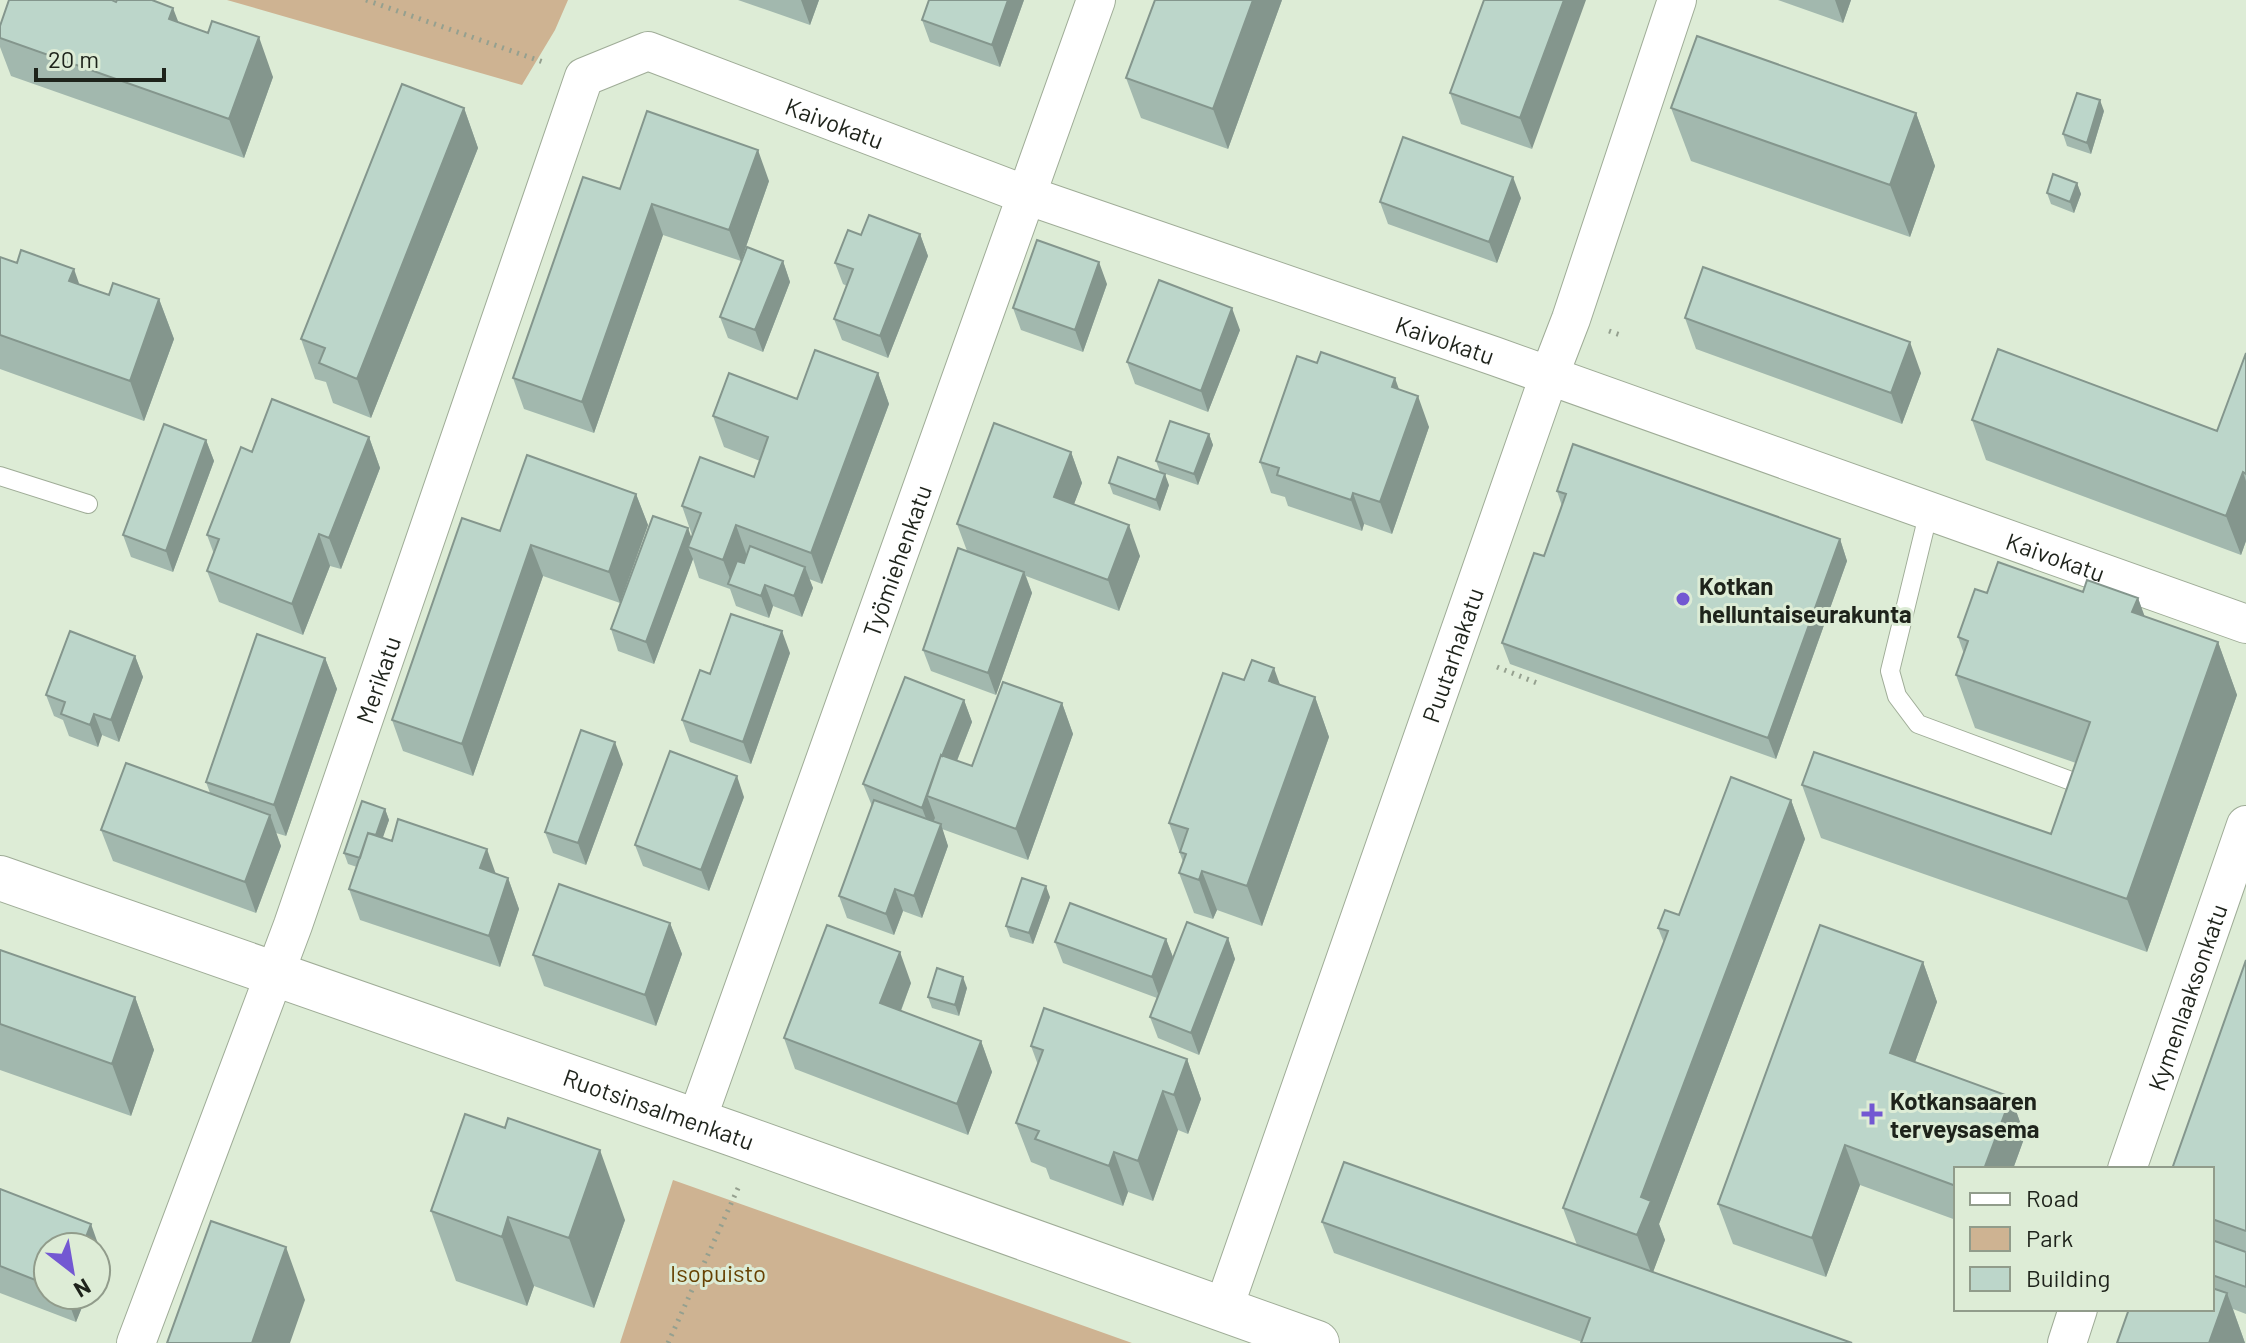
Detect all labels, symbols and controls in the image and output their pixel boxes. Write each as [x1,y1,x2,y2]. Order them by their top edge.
scale bar [36,32,164,82]
text: 20 m [48,44,99,73]
street label: Kaivokatu [782,90,888,154]
street label: Kaivokatu [1392,309,1499,370]
street label: Työmiehenkatu [856,481,937,640]
street label: Kaivokatu [2003,525,2109,587]
place label: Kotkan helluntaiseurakunta [1699,571,1912,628]
street label: Puutarhakatu [1415,584,1489,726]
marker: Kotkan helluntaiseurakunta [1674,590,1692,608]
street label: Merikatu [349,632,406,727]
street label: Kymenlaaksonkatu [2141,900,2232,1094]
street label: Ruotsinsalmenkatu [560,1061,758,1155]
place label: Kotkansaaren terveysasema [1890,1086,2039,1143]
marker: Kotkansaaren terveysasema [1861,1103,1883,1125]
legend [1954,1167,2214,1311]
text: Road [2026,1183,2079,1212]
text: Park [2026,1223,2073,1252]
north arrow [32,1231,112,1311]
park label: Isopuisto [670,1258,766,1287]
text: Building [2026,1263,2110,1292]
text: N [70,1274,96,1304]

